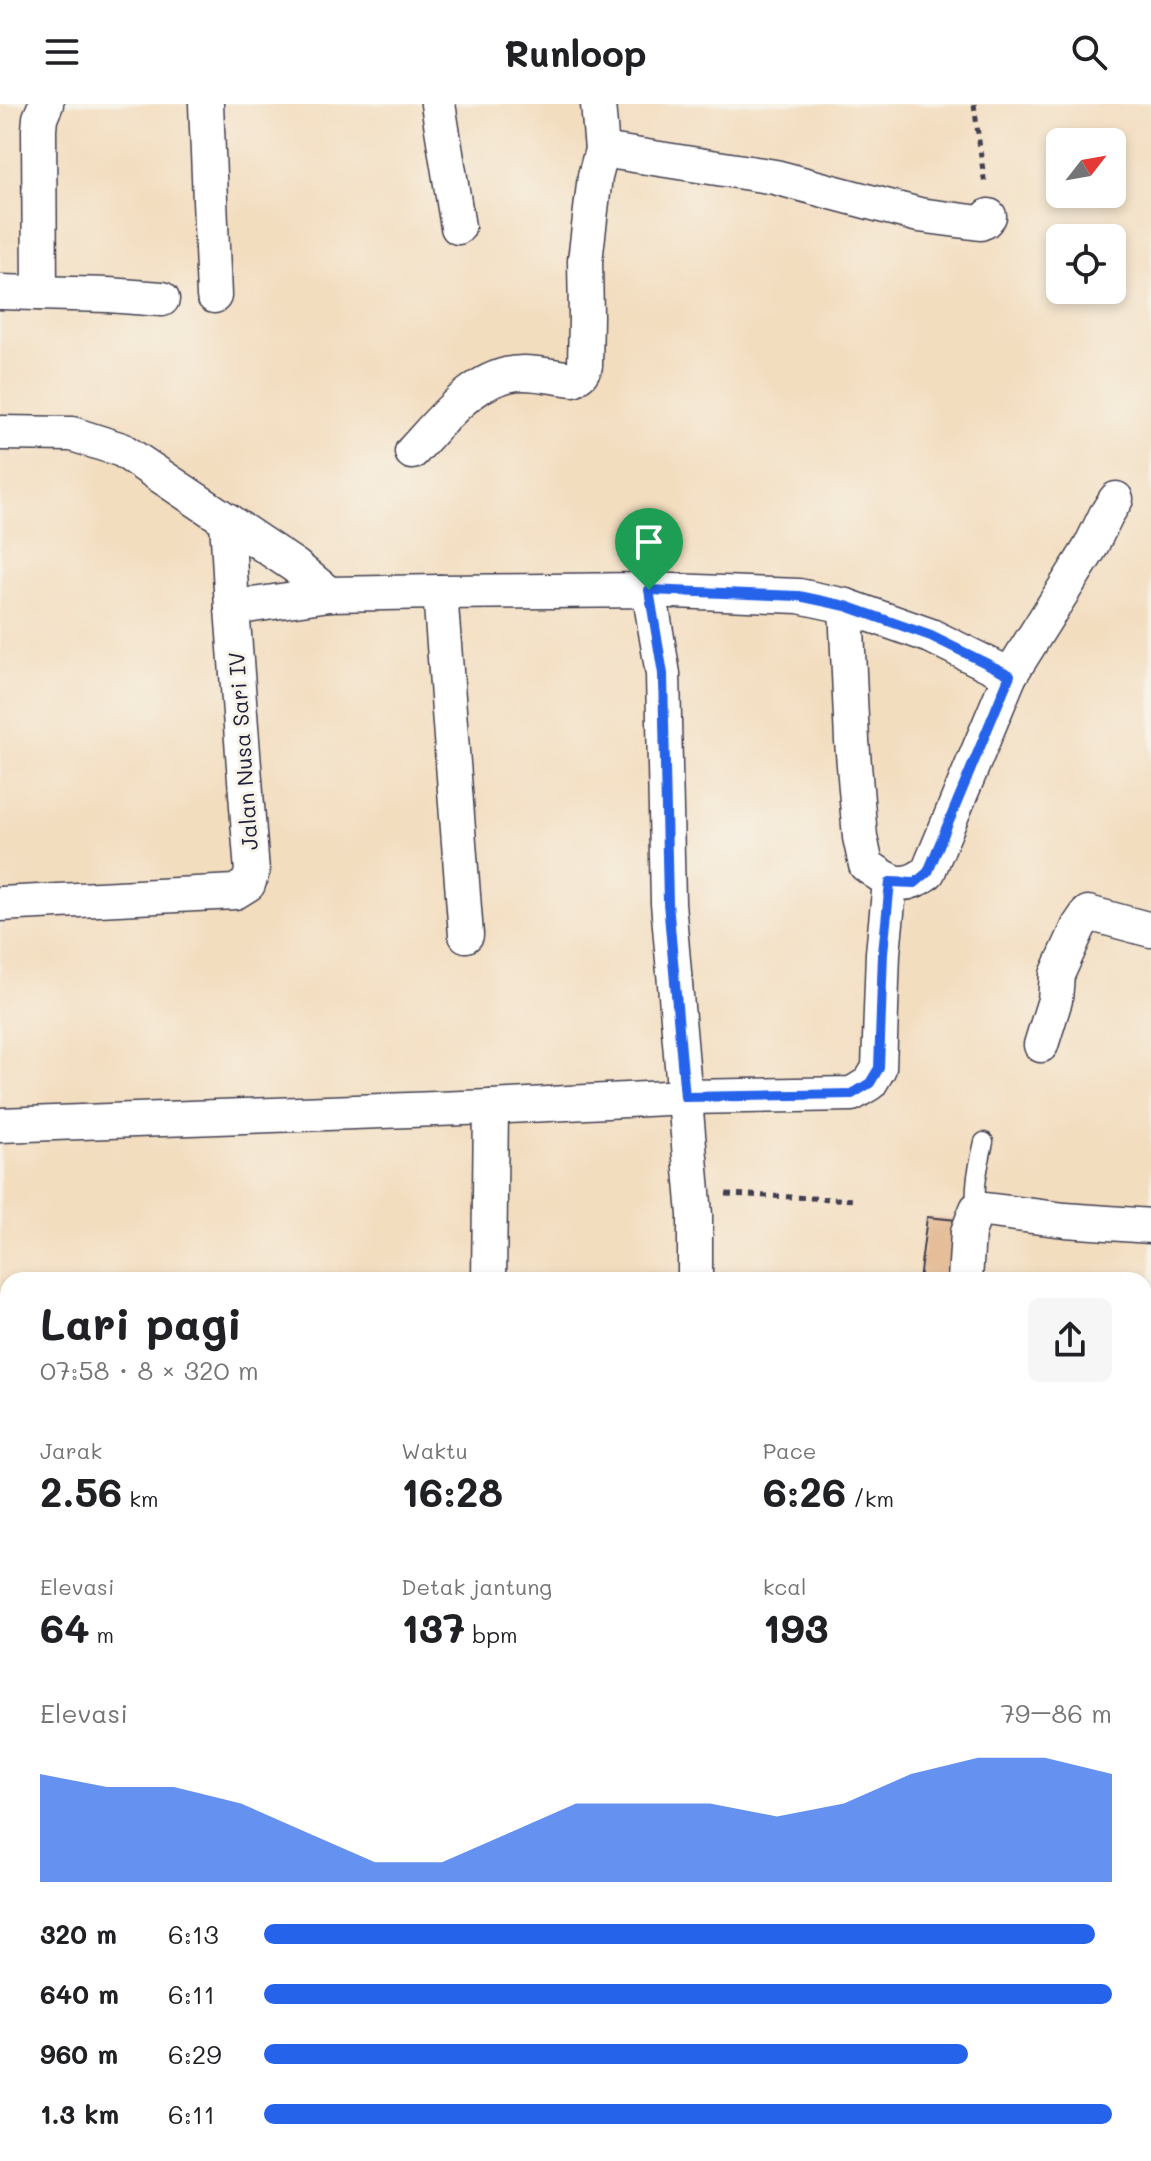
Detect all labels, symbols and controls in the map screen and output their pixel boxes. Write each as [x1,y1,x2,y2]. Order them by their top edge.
text: Runloop [504,29,647,76]
icon: menu [40,30,84,74]
icon: search [1067,30,1111,74]
north arrow [1046,128,1126,208]
map controls [1046,128,1126,304]
button: locate [1046,224,1126,304]
pin [615,508,683,590]
icon: arrive [627,520,671,564]
street label: Jalan Nusa Sari IV [221,651,264,851]
text: Lari pagi [40,1294,242,1351]
button: share [1028,1298,1112,1382]
text: 07:58 · 8 × 320 m [40,1353,259,1387]
text: Jarak [40,1436,102,1465]
text: Waktu [401,1436,468,1465]
text: Pace [763,1436,816,1465]
text: 2.56 [40,1465,122,1517]
text: 16:28 [401,1465,503,1517]
text: 6:26 [763,1465,846,1517]
text: km [122,1484,159,1513]
text: /km [846,1484,894,1513]
text: Elevasi [40,1572,115,1601]
text: Detak jantung [401,1572,552,1601]
text: kcal [763,1572,807,1601]
text: 64 [40,1601,90,1653]
text: 137 [401,1601,465,1653]
text: 193 [763,1601,828,1653]
text: m [90,1620,114,1649]
text: bpm [465,1620,518,1649]
text: Elevasi [40,1696,128,1730]
text: 79–86 m [1000,1696,1112,1730]
text: 320 m [40,1917,117,1951]
text: 6:13 [168,1917,219,1951]
text: 640 m [40,1977,119,2011]
text: 6:11 [168,1977,215,2011]
text: 960 m [40,2037,118,2071]
text: 6:29 [168,2037,222,2071]
text: 1.3 km [40,2097,119,2131]
text: 6:11 [168,2097,215,2131]

